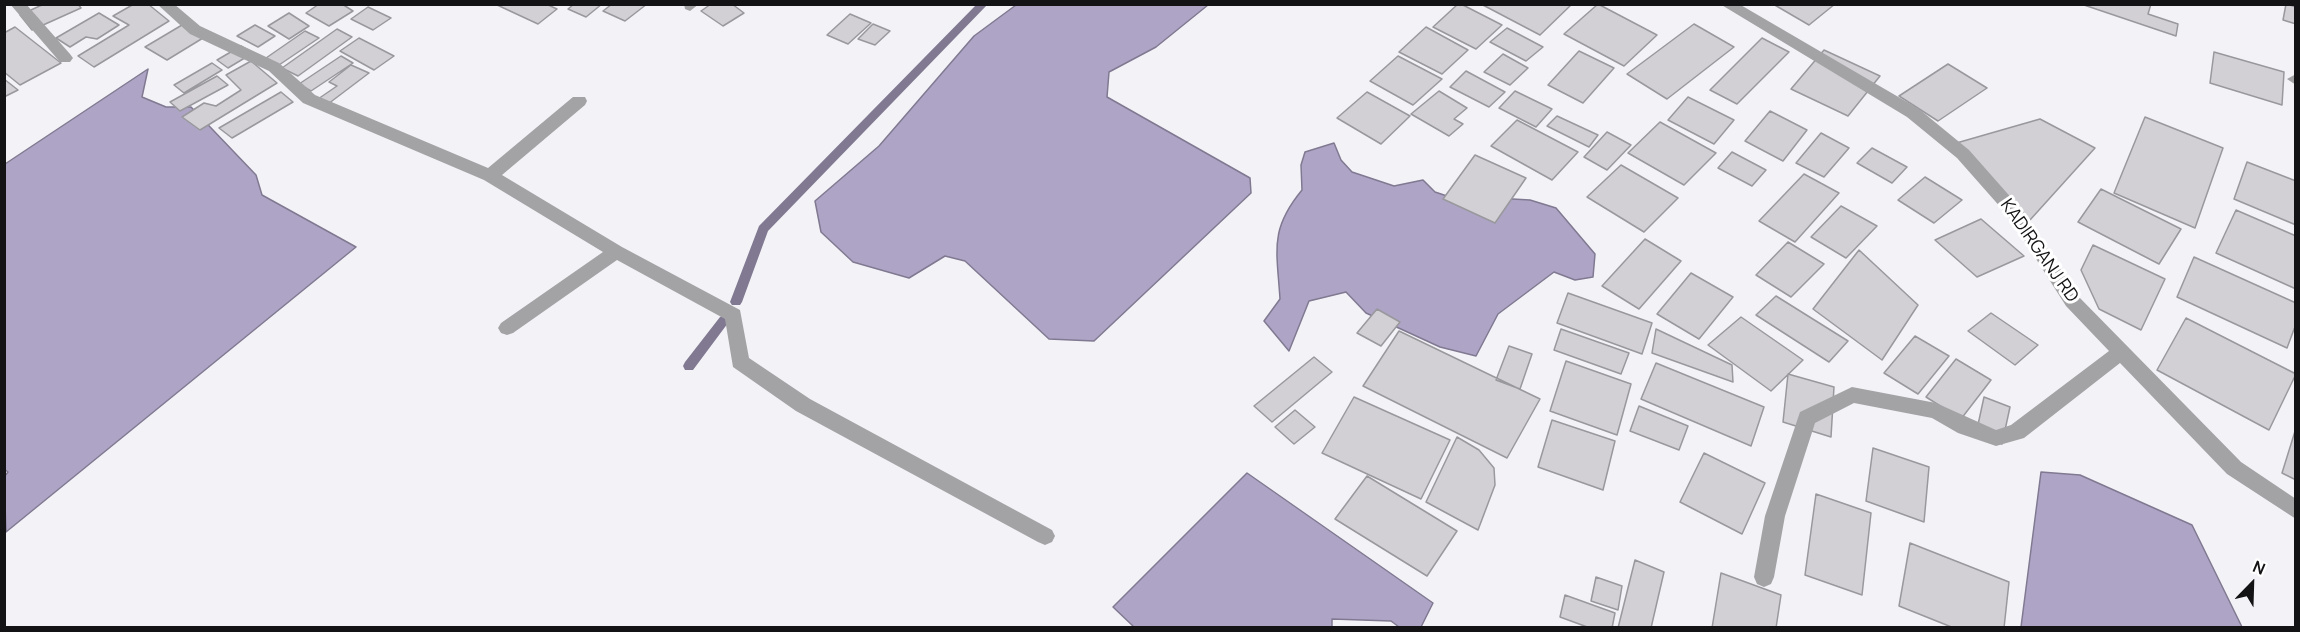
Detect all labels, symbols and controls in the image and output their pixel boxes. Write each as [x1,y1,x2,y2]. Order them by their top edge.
street label: KADIRGANJ RD [1995,195,2083,307]
north arrow [2222,554,2282,614]
text: N [2249,555,2269,580]

